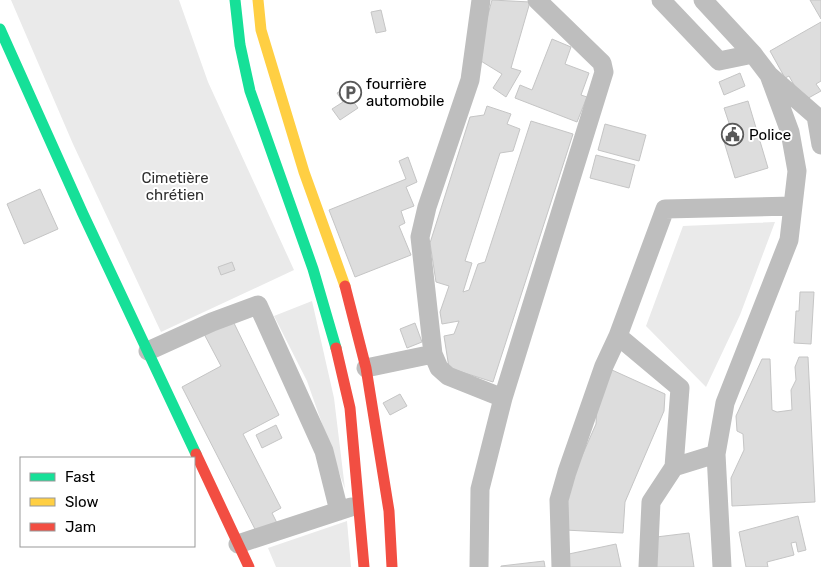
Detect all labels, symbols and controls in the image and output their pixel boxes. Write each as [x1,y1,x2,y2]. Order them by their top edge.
place label: fourrière automobile [366,75,444,110]
parking icon: fourrière automobile [338,81,362,105]
public building icon: Police [721,123,745,147]
place label: Police [749,126,791,144]
park label: Cimetière chrétien [141,169,209,204]
legend [20,457,195,547]
text: Fast [65,468,95,486]
text: Slow [65,493,98,511]
text: Jam [65,518,96,536]

